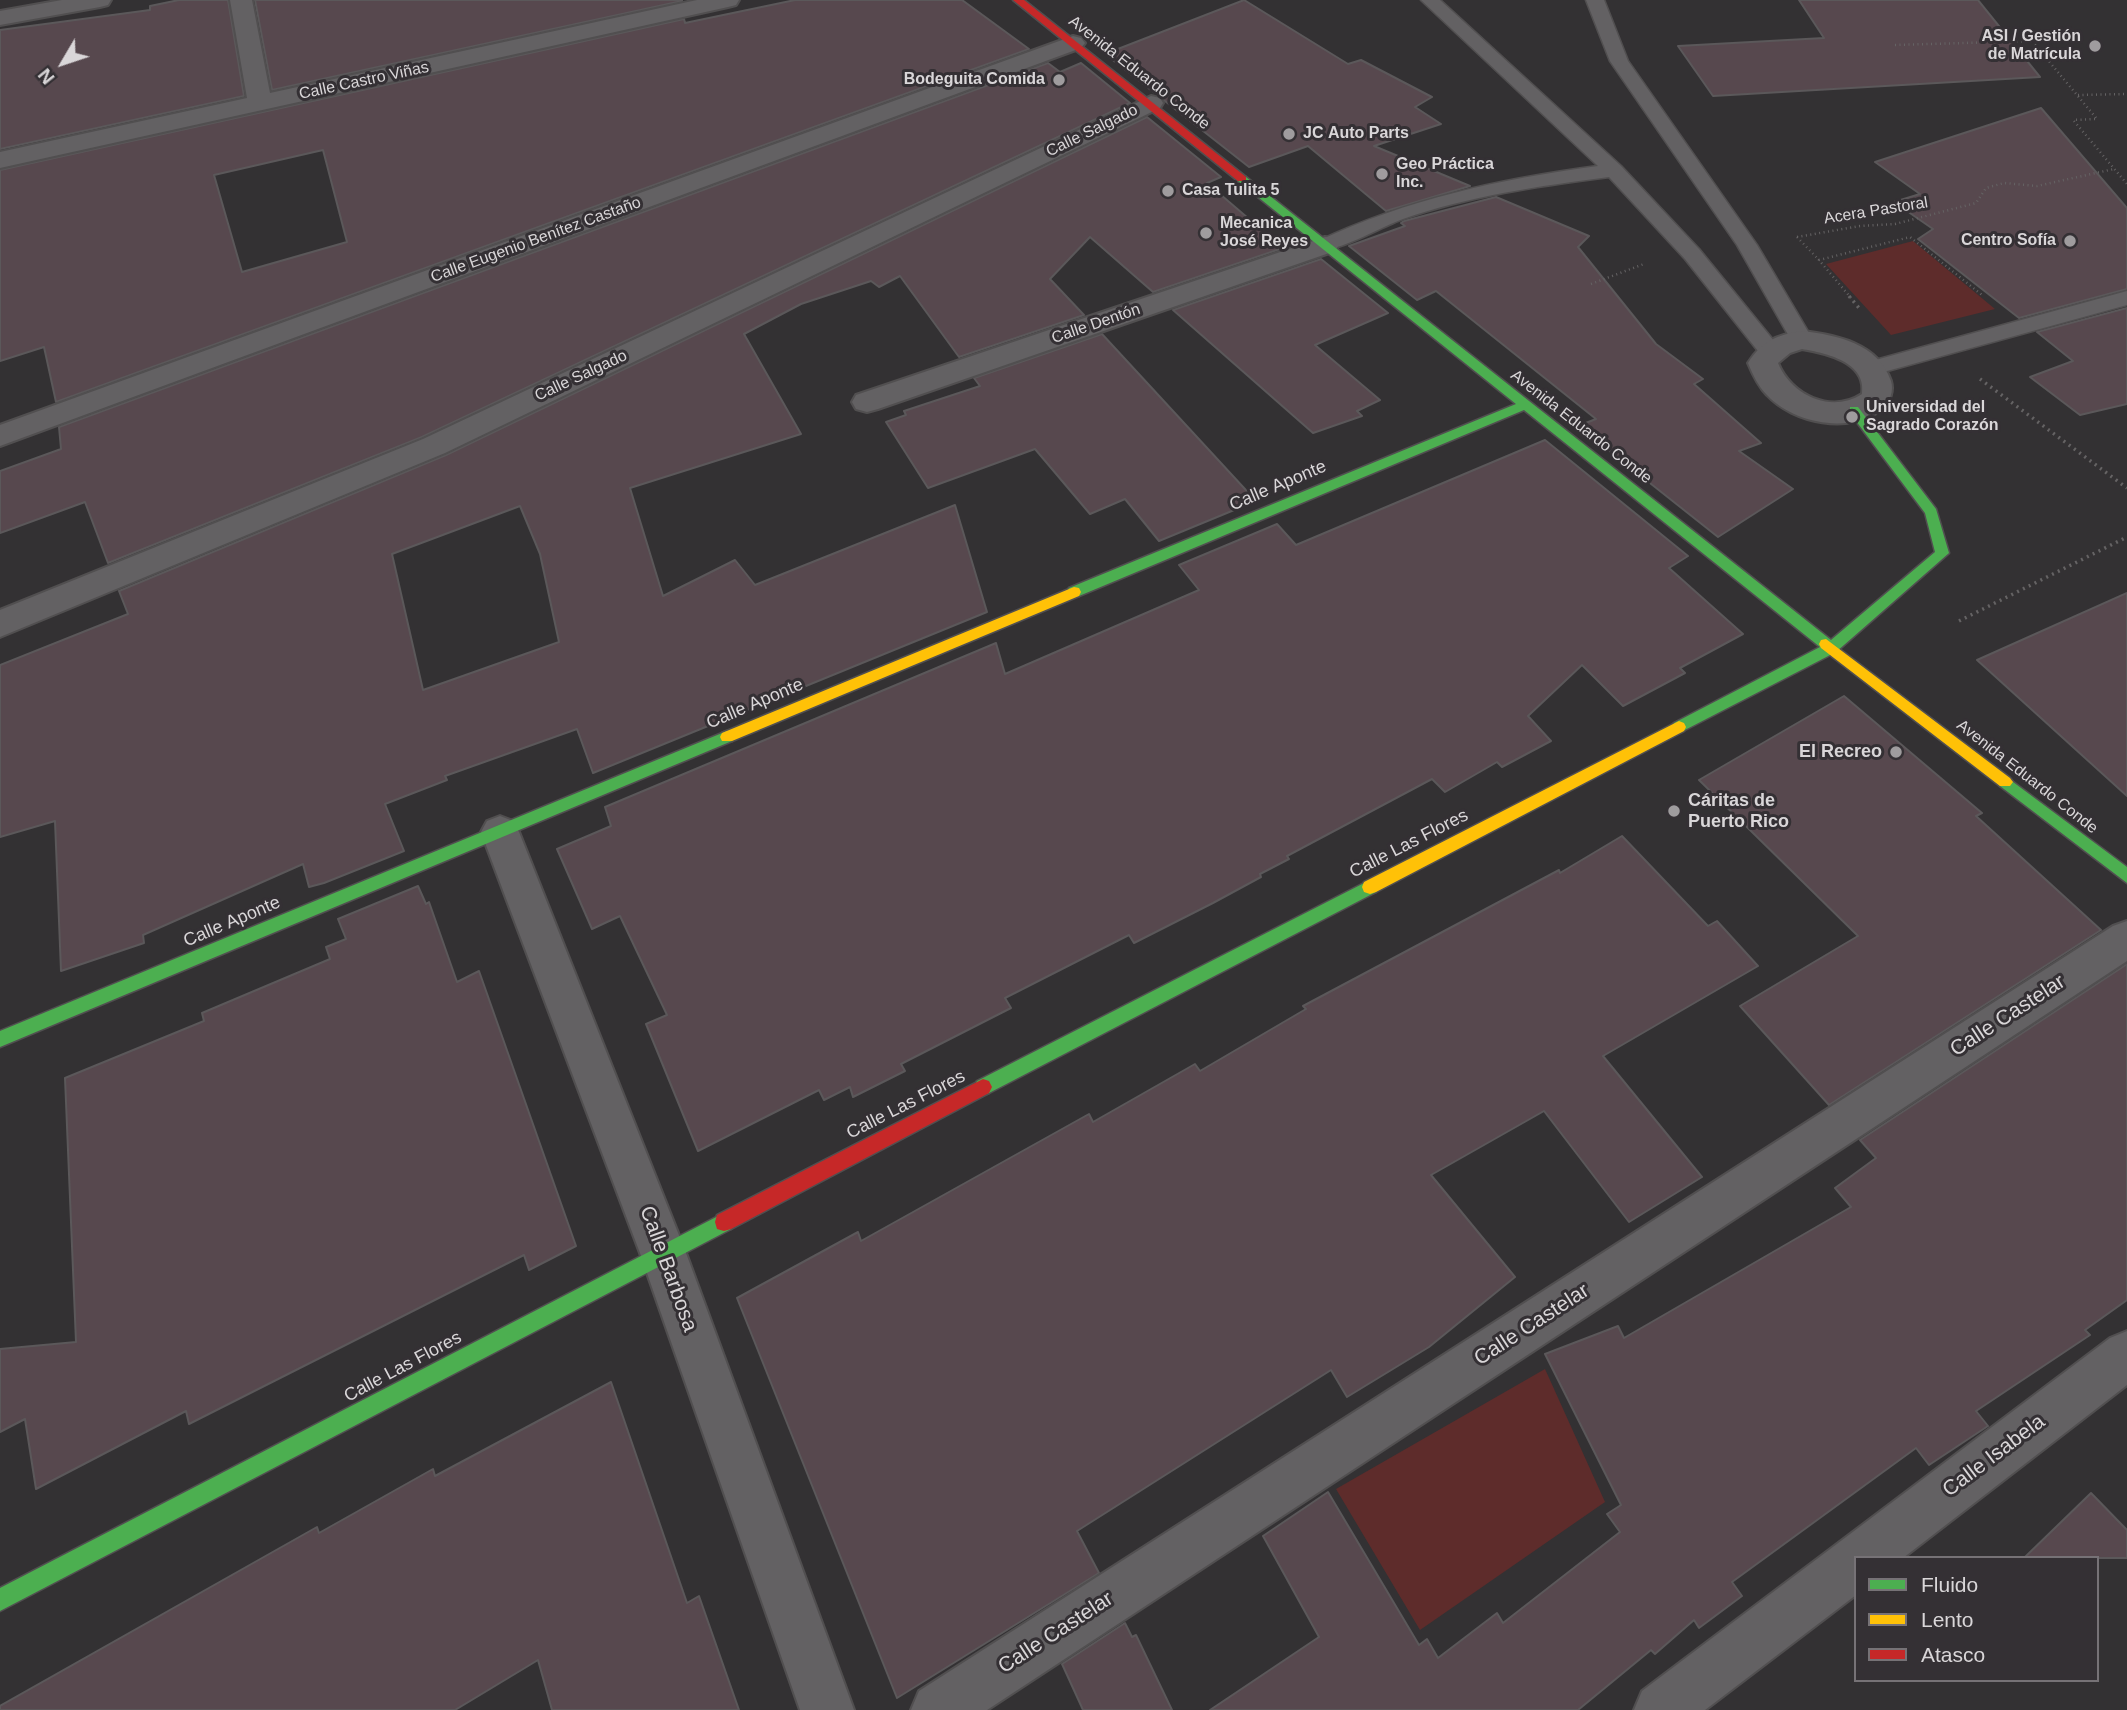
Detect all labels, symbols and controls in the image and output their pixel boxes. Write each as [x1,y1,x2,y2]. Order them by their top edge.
street label: Avenida Eduardo Conde [1065,12,1213,134]
place label: ASI / Gestión de Matrícula [1981,27,2081,65]
north arrow [28,28,98,98]
marker: ASI / Gestión de Matrícula [2087,38,2103,54]
street label: Calle Castro Viñas [297,58,431,104]
text: N [34,65,59,88]
place label: Bodeguita Comida [904,70,1045,90]
marker: Bodeguita Comida [1051,72,1067,88]
street label: Calle Salgado [1043,101,1141,161]
place label: JC Auto Parts [1303,124,1409,144]
marker: JC Auto Parts [1281,126,1297,142]
place label: Geo Práctica Inc. [1396,155,1494,193]
marker: Geo Práctica Inc. [1374,166,1390,182]
place label: Casa Tulita 5 [1182,181,1280,201]
marker: Casa Tulita 5 [1160,183,1176,199]
street label: Calle Eugenio Benítez Castaño [428,193,644,287]
street label: Acera Pastoral [1823,193,1929,229]
place label: Mecanica José Reyes [1220,214,1308,252]
marker: Mecanica José Reyes [1198,225,1214,241]
place label: Centro Sofía [1961,231,2056,251]
marker: Centro Sofía [2062,233,2078,249]
street label: Calle Dentón [1049,300,1143,348]
street label: Calle Salgado [532,346,630,406]
street label: Avenida Eduardo Conde [1507,366,1655,488]
place label: Universidad del Sagrado Corazón [1866,398,1998,436]
marker: Universidad del Sagrado Corazón [1844,409,1860,425]
street label: Calle Aponte [1226,456,1330,516]
street label: Calle Aponte [703,674,807,734]
street label: Avenida Eduardo Conde [1953,716,2101,838]
place label: El Recreo [1799,741,1882,763]
marker: El Recreo [1888,744,1904,760]
place label: Cáritas de Puerto Rico [1688,790,1789,832]
marker: Cáritas de Puerto Rico [1666,803,1682,819]
street label: Calle Las Flores [1346,805,1472,883]
street label: Calle Aponte [180,892,284,952]
street label: Calle Castelar [1946,970,2070,1062]
street label: Calle Las Flores [843,1066,969,1144]
street label: Calle Barbosa [634,1203,702,1335]
street label: Calle Castelar [1470,1279,1594,1371]
street label: Calle Las Flores [341,1327,465,1407]
street label: Calle Isabela [1938,1409,2050,1503]
legend [1854,1556,2099,1682]
text: Fluido [1921,1573,1978,1596]
street label: Calle Castelar [994,1587,1118,1679]
text: Lento [1921,1608,1974,1631]
text: Atasco [1921,1643,1985,1666]

